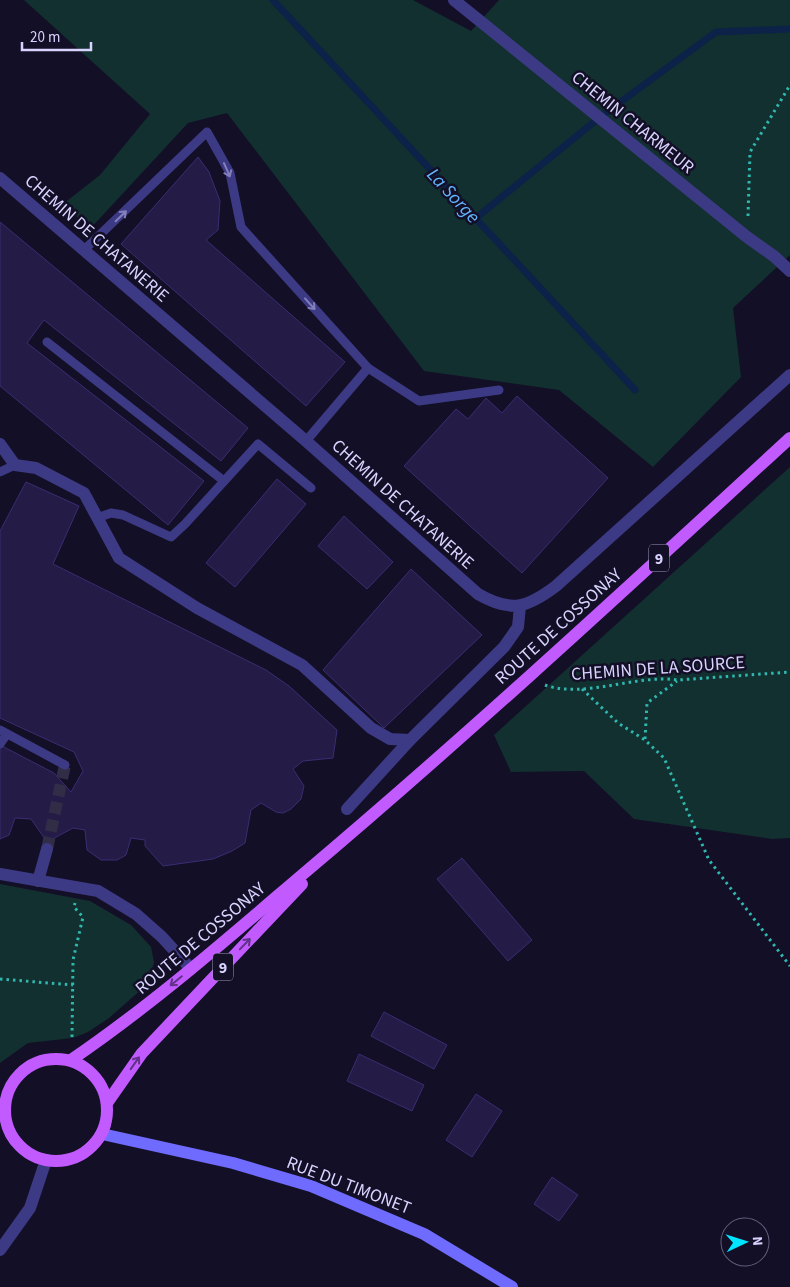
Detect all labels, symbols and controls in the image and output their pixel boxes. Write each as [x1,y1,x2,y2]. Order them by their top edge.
scale bar [22,20,91,52]
text: 20 m [30,27,60,48]
street label: CHEMIN CHARMEUR [566,65,699,180]
one-way arrow [222,162,232,177]
water label: La Sorge [420,162,486,230]
street label: CHEMIN DE CHATANERIE [19,169,174,308]
one-way arrow [114,210,127,222]
one-way arrow [304,297,316,310]
street label: CHEMIN DE CHATANERIE [326,434,479,575]
road number: 9 [649,544,669,572]
street label: ROUTE DE COSSONAY [489,562,628,690]
street label: CHEMIN DE LA SOURCE [570,650,746,687]
street label: ROUTE DE COSSONAY [130,876,271,1000]
one-way arrow [239,938,251,950]
road number: 9 [213,954,233,980]
one-way arrow [170,976,183,987]
one-way arrow [130,1056,140,1070]
street label: RUE DU TIMONET [283,1150,415,1221]
north arrow [720,1217,770,1267]
text: N [747,1236,767,1247]

